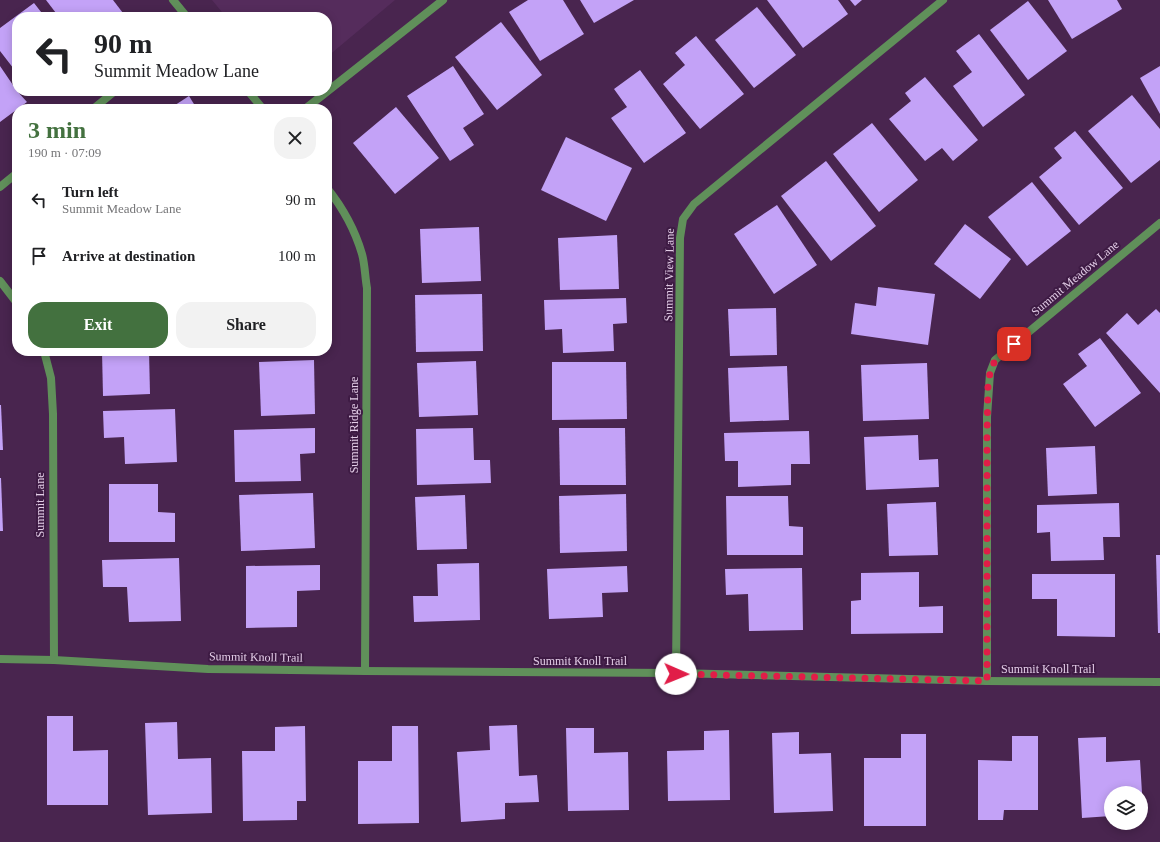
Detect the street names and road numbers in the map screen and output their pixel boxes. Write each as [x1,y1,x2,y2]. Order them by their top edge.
street label: Summit View Lane [661,228,677,322]
street label: Summit Meadow Lane [1028,237,1122,319]
street label: Summit Ridge Lane [347,377,361,473]
street label: Summit Lane [33,473,47,538]
street label: Summit Knoll Trail [209,649,304,665]
street label: Summit Knoll Trail [533,654,628,668]
street label: Summit Knoll Trail [1001,662,1096,676]

